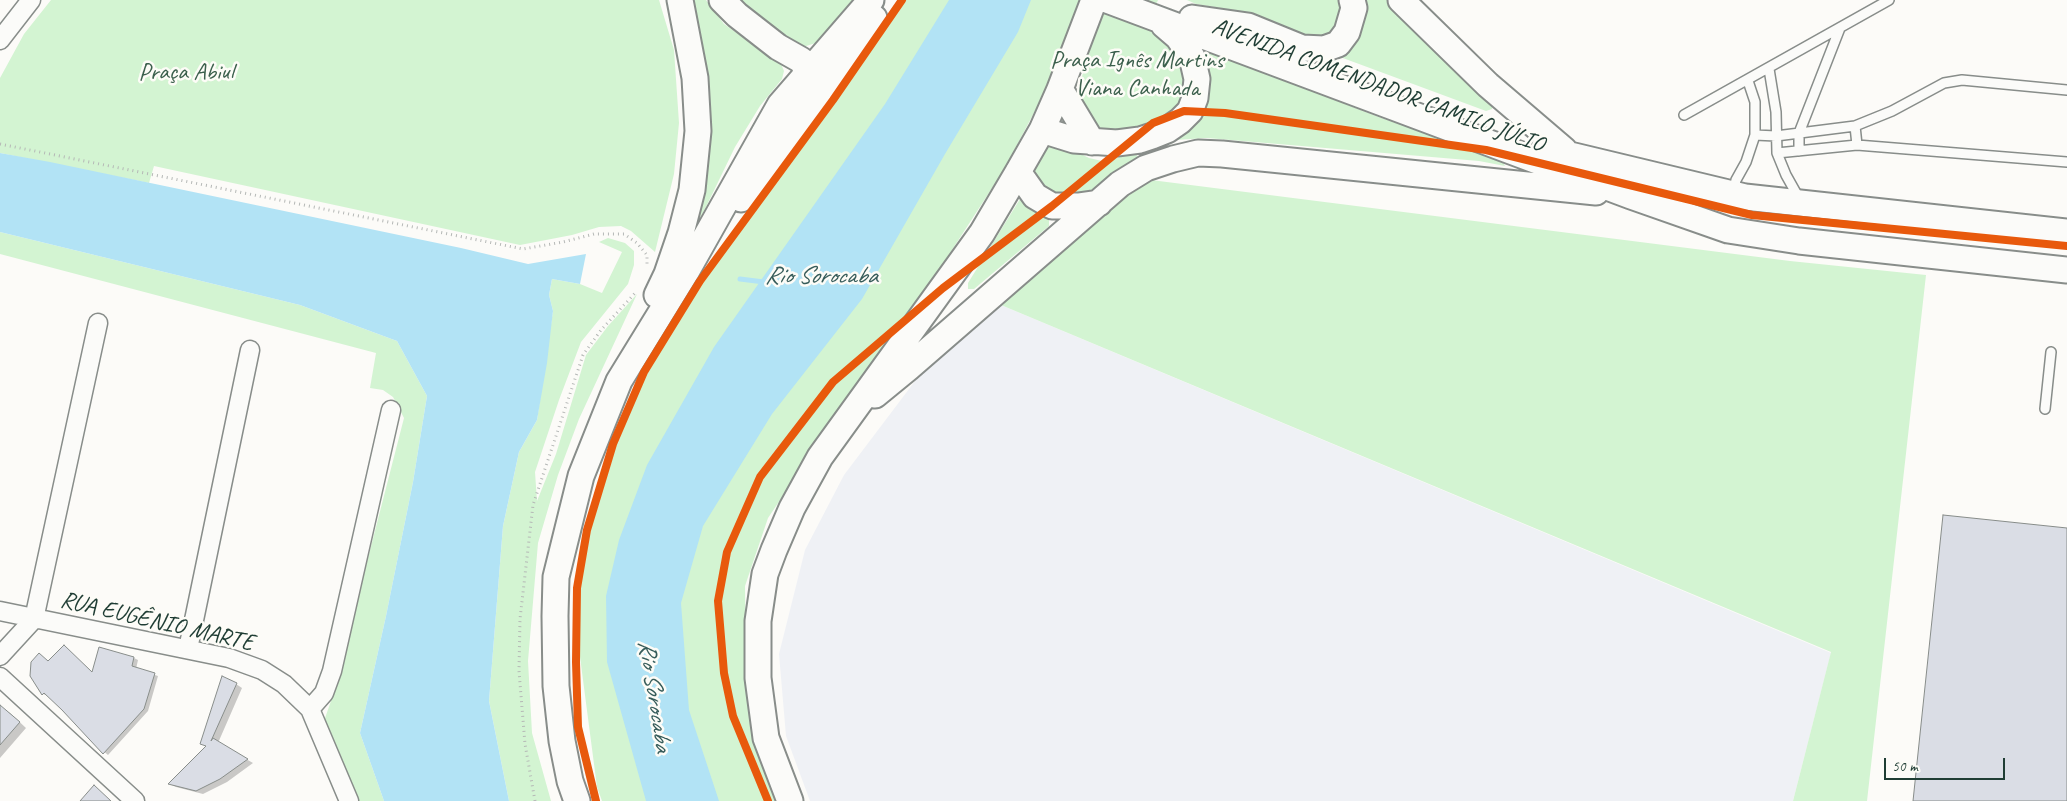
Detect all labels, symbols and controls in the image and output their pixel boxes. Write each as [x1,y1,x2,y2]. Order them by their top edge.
street label: AVENIDA COMENDADOR CAMILO JÚLIO [1208,12,1548,160]
park label: Praça Ignês Martins Viana Canhada [1050,47,1224,103]
park label: Praça Abiul [139,59,233,87]
water label: Rio Sorocaba [765,261,877,291]
street label: RUA EUGÊNIO MARTE [58,586,256,658]
water label: Rio Sorocaba [630,638,678,754]
scale bar [1887,748,2008,780]
text: 50 m [1892,757,1918,776]

